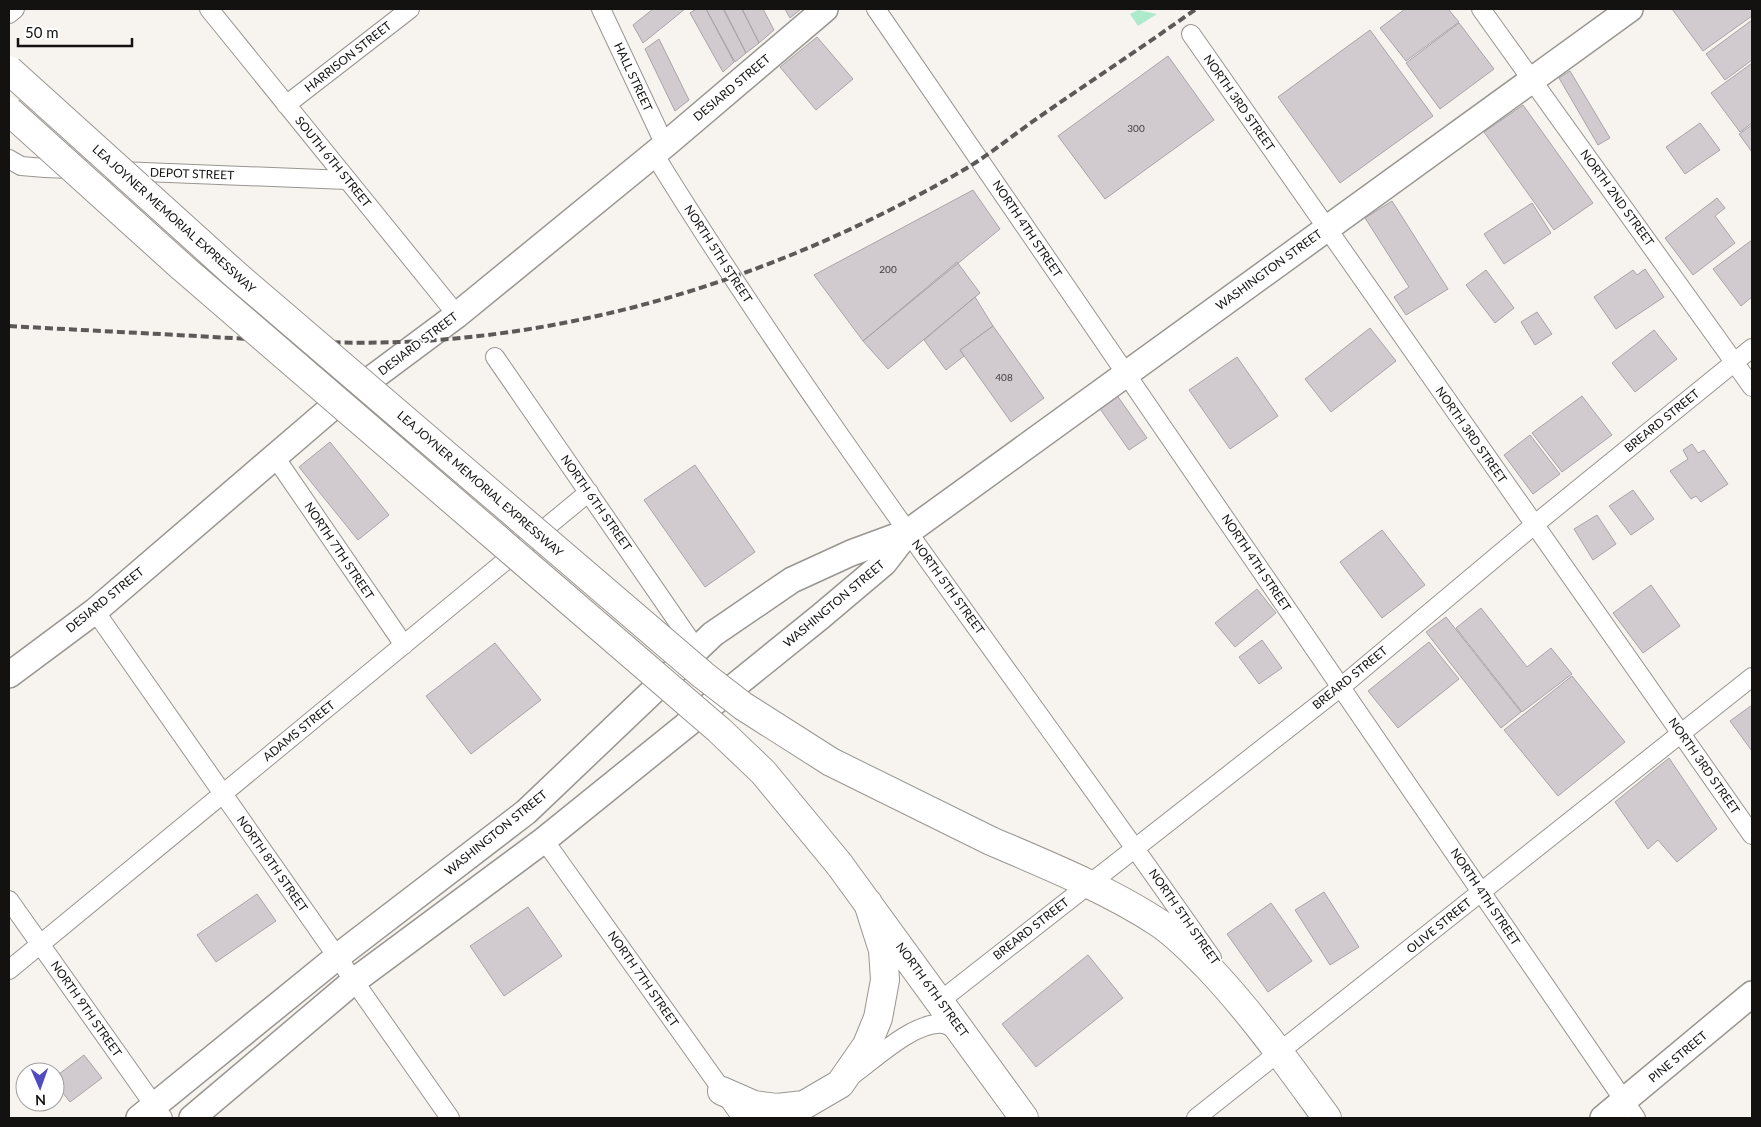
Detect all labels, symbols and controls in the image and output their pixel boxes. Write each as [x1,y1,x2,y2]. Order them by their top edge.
scale bar [18,15,131,47]
street label: HARRISON STREET [301,18,394,95]
text: 50 m [25,23,59,41]
street label: HALL STREET [611,40,656,114]
street label: DESIARD STREET [690,51,773,124]
street label: NORTH 3RD STREET [1201,52,1278,154]
street label: SOUTH 6TH STREET [292,113,375,210]
house number: 300 [1127,122,1145,134]
street label: LEA JOYNER MEMORIAL EXPRESSWAY [90,141,259,296]
street label: NORTH 2ND STREET [1577,146,1657,249]
street label: DEPOT STREET [150,165,234,182]
street label: NORTH 4TH STREET [989,177,1065,280]
street label: NORTH 5TH STREET [681,202,756,305]
street label: WASHINGTON STREET [1213,226,1325,313]
house number: 200 [879,263,897,275]
street label: DESIARD STREET [375,309,460,378]
house number: 408 [995,371,1013,383]
street label: NORTH 3RD STREET [1433,384,1510,486]
street label: BREARD STREET [1621,386,1702,455]
street label: LEA JOYNER MEMORIAL EXPRESSWAY [394,408,567,560]
street label: NORTH 6TH STREET [558,452,635,554]
street label: NORTH 7TH STREET [301,499,377,602]
street label: NORTH 4TH STREET [1218,511,1294,614]
street label: NORTH 5TH STREET [909,536,988,637]
street label: WASHINGTON STREET [780,557,887,650]
street label: DESIARD STREET [63,564,147,636]
street label: BREARD STREET [1309,643,1390,712]
street label: ADAMS STREET [260,697,338,764]
street label: NORTH 3RD STREET [1666,715,1743,817]
street label: WASHINGTON STREET [441,787,550,879]
street label: NORTH 8TH STREET [234,813,311,915]
street label: NORTH 4TH STREET [1447,845,1523,948]
street label: NORTH 5TH STREET [1146,866,1223,968]
street label: BREARD STREET [990,894,1072,963]
street label: OLIVE STREET [1403,895,1474,956]
street label: NORTH 7TH STREET [605,928,682,1030]
street label: NORTH 6TH STREET [893,939,972,1040]
street label: NORTH 9TH STREET [48,958,125,1060]
street label: PINE STREET [1645,1028,1710,1085]
north arrow [15,1062,65,1112]
text: N [35,1092,46,1109]

